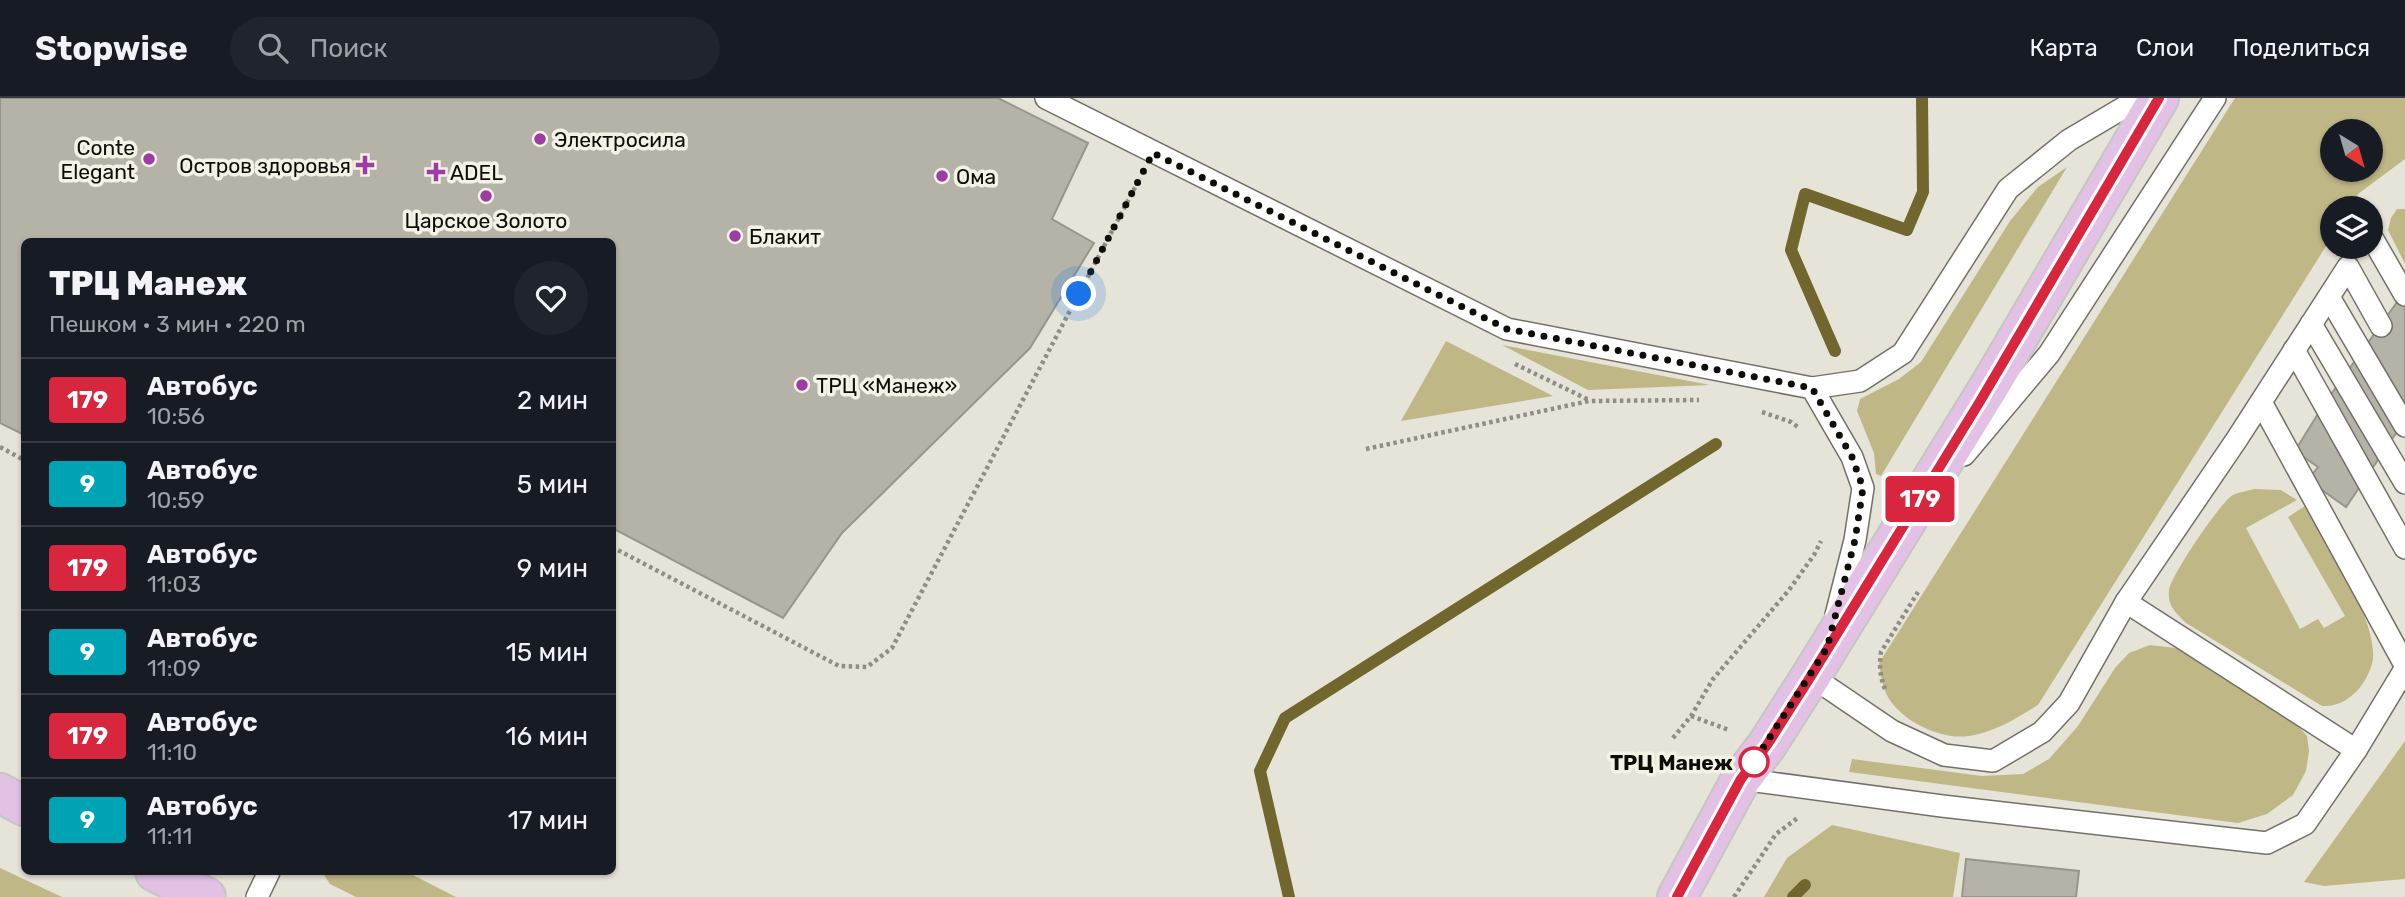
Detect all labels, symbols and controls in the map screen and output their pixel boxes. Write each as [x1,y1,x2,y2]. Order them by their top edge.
search box [230,17,720,80]
text: Stopwise [35,29,188,68]
icon: search [254,29,292,67]
text: Поиск [310,33,387,64]
text: Карта [2029,34,2098,62]
text: Слои [2136,34,2194,62]
text: Поделиться [2232,34,2370,62]
north arrow [2320,119,2384,182]
map controls [2320,119,2383,259]
place label: Электросила [554,127,686,152]
marker: Электросила [532,131,548,147]
place label: Conte Elegant [60,135,135,184]
marker: Conte Elegant [141,151,157,167]
place label: Остров здоровья [179,153,351,178]
marker: Остров здоровья [357,157,373,173]
place label: ADEL [450,160,503,185]
marker: ADEL [428,164,444,180]
place label: Ома [956,164,996,189]
marker: Ома [934,168,950,184]
marker: Царское Золото [478,188,494,204]
button: layers [2320,196,2383,259]
place label: Царское Золото [405,208,567,233]
place label: Блакит [749,224,821,249]
marker: Блакит [727,228,743,244]
button: heart [514,261,588,335]
text: ТРЦ Манеж [49,264,247,303]
your location [1061,276,1096,311]
text: Пешком · 3 мин · 220 m [49,310,306,338]
text: Автобус [147,371,258,402]
place label: ТРЦ «Манеж» [816,373,957,398]
marker: ТРЦ «Манеж» [794,377,810,393]
text: 2 мин [517,385,588,416]
text: 179 [67,386,108,414]
text: 10:56 [147,402,205,430]
text: Автобус [147,455,258,486]
text: 5 мин [517,469,588,500]
text: 9 [80,470,95,498]
line badge: 179 [1880,476,1960,522]
text: 179 [1899,485,1941,513]
text: 10:59 [147,486,205,514]
text: Автобус [147,539,258,570]
text: 9 мин [517,553,588,584]
text: 179 [67,554,108,582]
text: 11:03 [147,570,201,598]
text: Автобус [147,623,258,654]
text: 15 мин [506,637,588,668]
text: 9 [80,638,95,666]
text: 11:09 [147,654,201,682]
text: Автобус [147,707,258,738]
text: 16 мин [505,721,588,752]
text: 179 [67,722,108,750]
text: 11:10 [147,738,197,766]
marker: ТРЦ Манеж [1739,747,1769,777]
place label: ТРЦ Манеж [1610,750,1733,775]
text: Автобус [147,791,258,822]
text: 17 мин [508,805,588,836]
text: 9 [80,806,95,834]
text: 11:11 [147,822,192,850]

